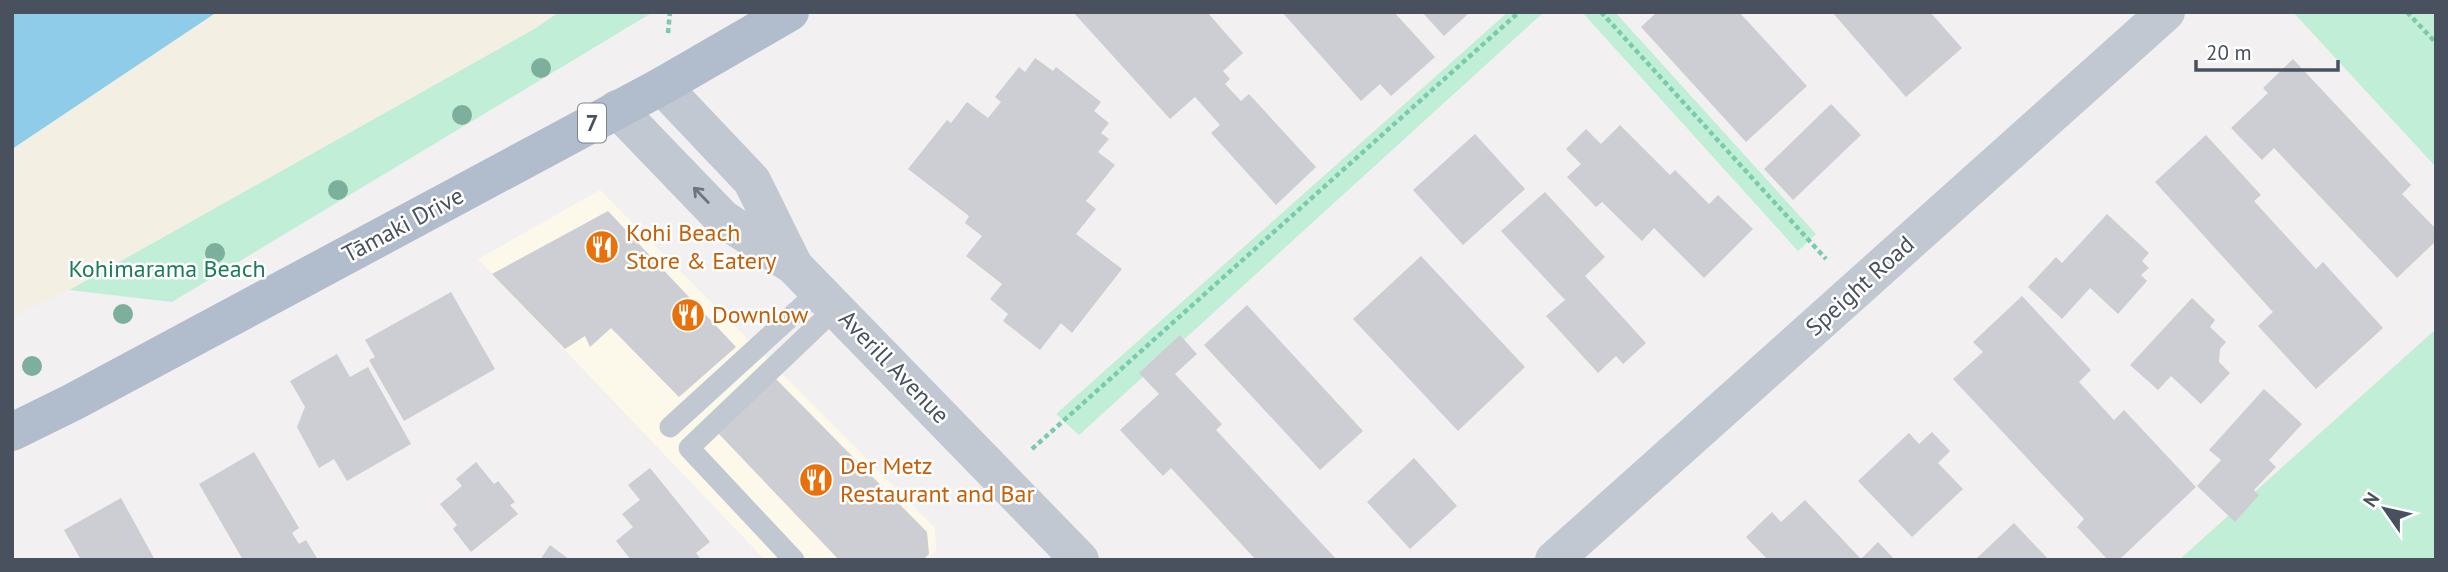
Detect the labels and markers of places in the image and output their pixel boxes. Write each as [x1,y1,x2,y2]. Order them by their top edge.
place label: Kohi Beach Store & Eatery [626,217,776,276]
restaurant icon: Kohi Beach Store & Eatery [583,228,621,266]
restaurant icon: Downlow [669,296,707,334]
place label: Downlow [712,299,809,330]
place label: Der Metz Restaurant and Bar [840,450,1035,509]
restaurant icon: Der Metz Restaurant and Bar [797,461,835,499]

